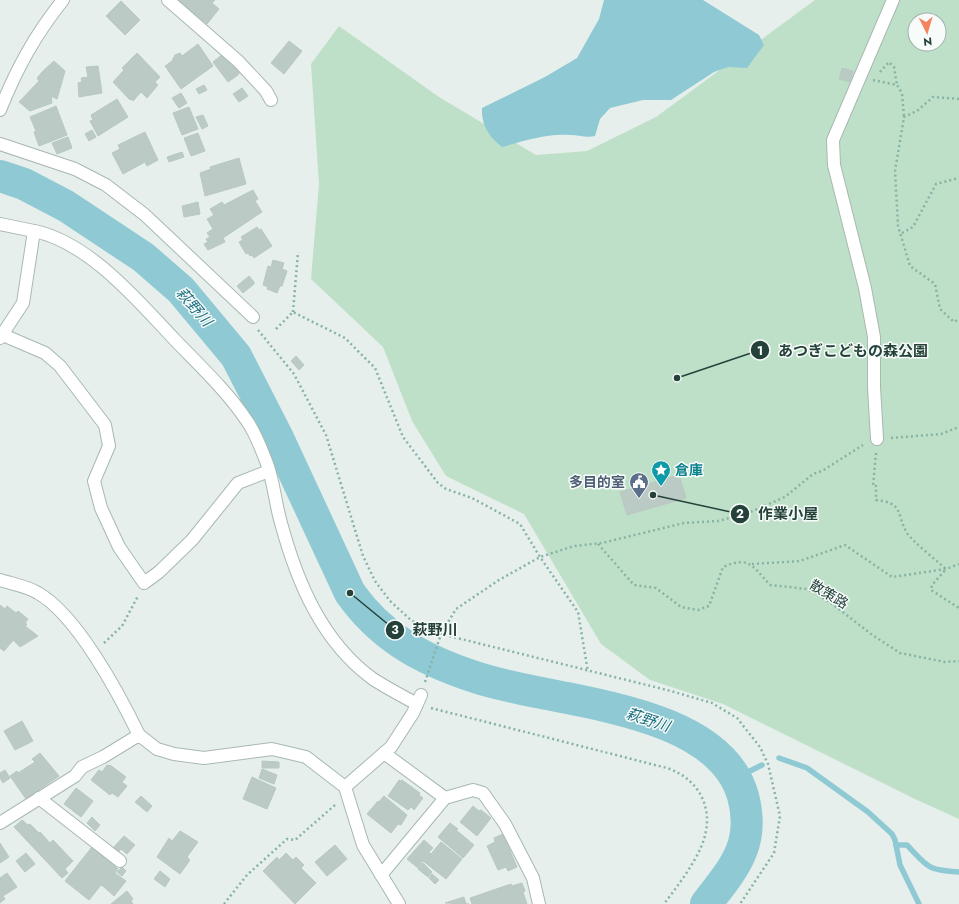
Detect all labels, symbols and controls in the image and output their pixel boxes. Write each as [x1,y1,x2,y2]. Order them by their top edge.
north arrow [907,12,947,52]
text: N [923,34,933,50]
water label: 萩野川 [171,283,218,333]
callout: あつぎこどもの森公園 [750,337,936,364]
text: あつぎこどもの森公園 [778,340,928,362]
text: 1 [757,342,763,360]
place icon: 倉庫 [650,459,672,487]
place label: 倉庫 [675,460,703,480]
public building icon: 多目的室 [628,471,650,499]
place label: 多目的室 [569,472,625,492]
callout: 作業小屋 [730,500,826,527]
text: 作業小屋 [758,503,818,525]
text: 2 [736,505,744,523]
street label: 散策路 [806,575,852,613]
callout: 萩野川 [385,616,466,643]
text: 萩野川 [412,619,458,641]
text: 3 [391,621,399,639]
water label: 萩野川 [623,703,675,738]

